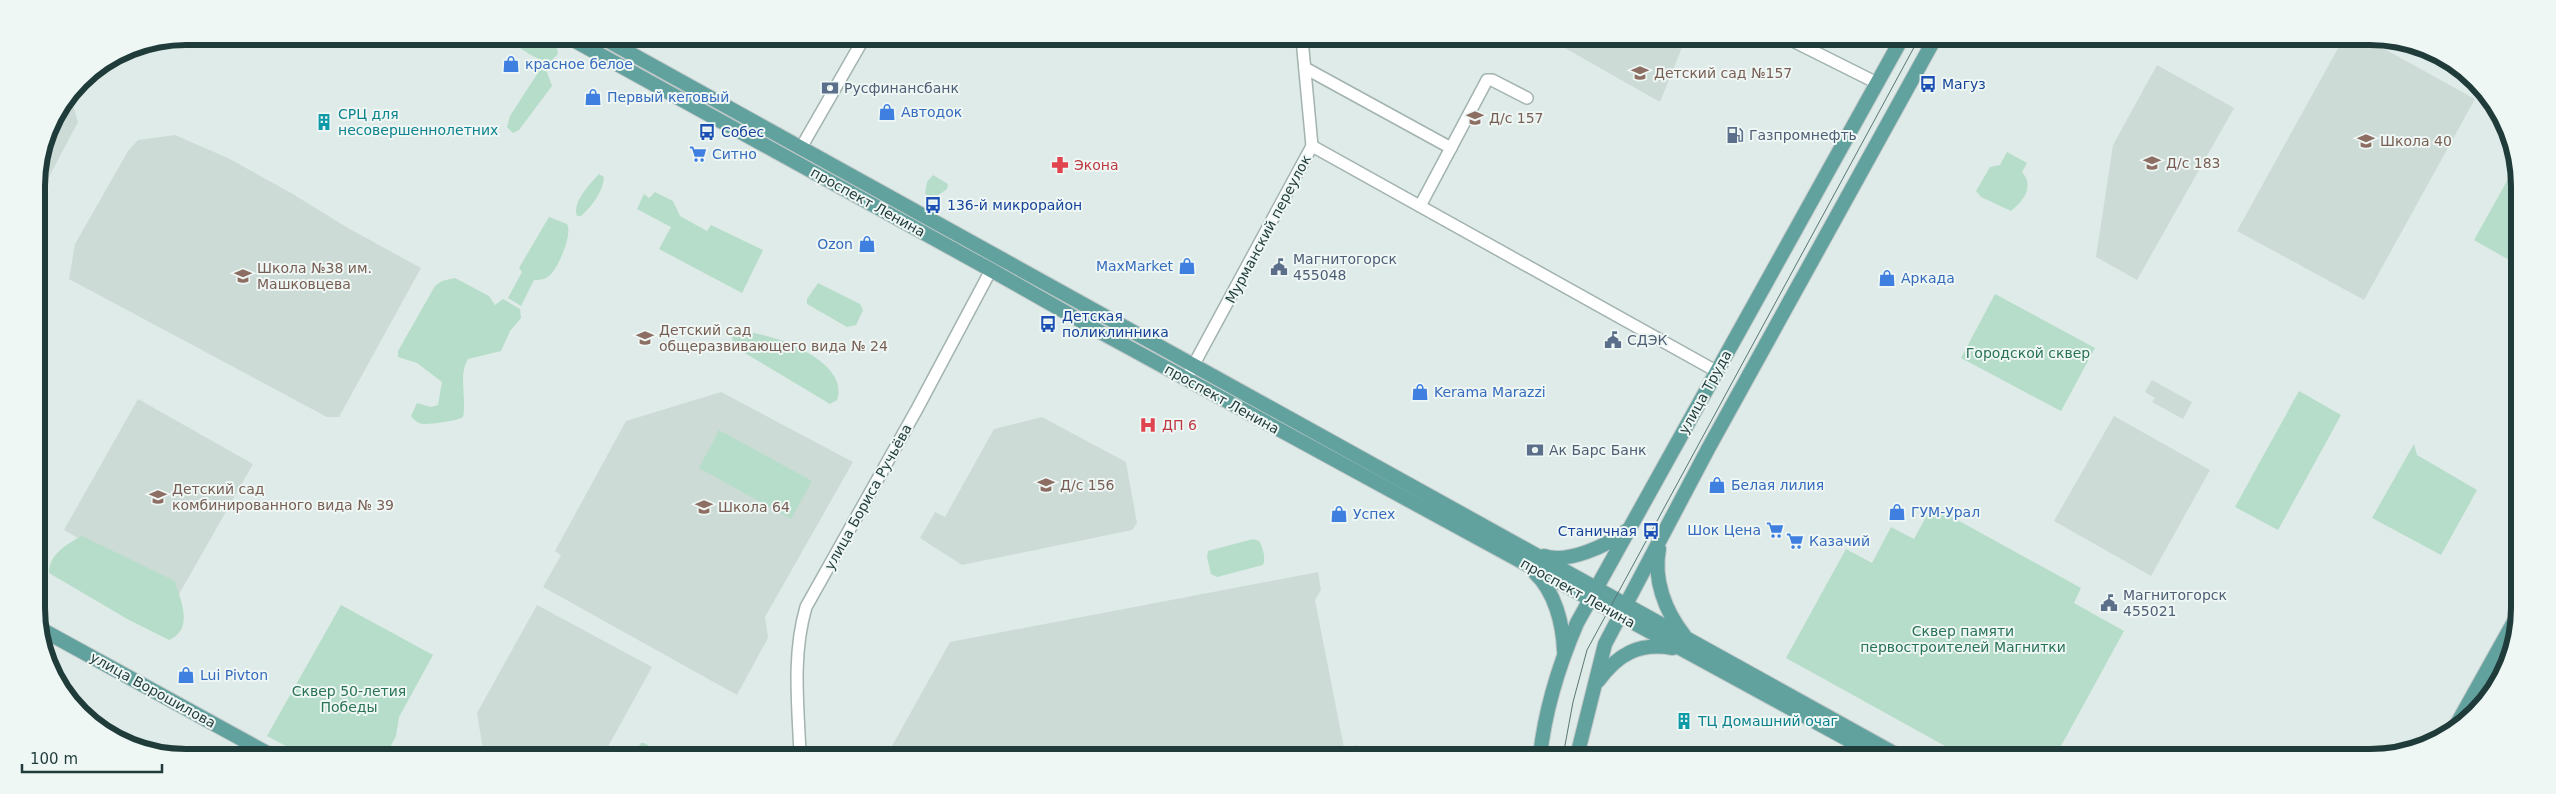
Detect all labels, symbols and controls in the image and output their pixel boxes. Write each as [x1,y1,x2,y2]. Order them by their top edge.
shop icon: красное белое [501,54,521,74]
place label: красное белое [525,56,633,72]
school or university icon: Детский сад №157 [1630,63,1650,83]
place label: Детский сад №157 [1654,65,1792,81]
bus stop icon: Магуз [1918,74,1938,94]
place label: Магуз [1942,76,1986,92]
bank icon: Русфинансбанк [820,78,840,98]
place label: Русфинансбанк [844,80,959,96]
shop icon: Первый кеговый [583,87,603,107]
place label: Первый кеговый [607,89,729,105]
shop icon: Автодок [877,102,897,122]
place label: Автодок [901,104,962,120]
place label: СРЦ для несовершеннолетних [338,106,498,138]
school or university icon: Д/с 157 [1465,108,1485,128]
place label: Д/с 157 [1489,110,1544,126]
building icon: СРЦ для несовершеннолетних [314,112,334,132]
bus stop icon: Собес [697,122,717,142]
place label: Собес [721,124,764,140]
fuel station icon: Газпромнефть [1725,125,1745,145]
place label: Газпромнефть [1749,127,1857,143]
school or university icon: Школа 40 [2356,131,2376,151]
place label: Школа 40 [2380,133,2452,149]
supermarket icon: Ситно [688,144,708,164]
place label: Ситно [712,146,757,162]
street label: Мурманский переулок [1222,152,1314,306]
school or university icon: Д/с 183 [2142,153,2162,173]
pharmacy icon: Экона [1050,155,1070,175]
place label: Д/с 183 [2166,155,2221,171]
place label: Экона [1074,157,1119,173]
street label: проспект Ленина [808,164,928,240]
bus stop icon: 136-й микрорайон [923,195,943,215]
place label: 136-й микрорайон [947,197,1082,213]
shop icon: Ozon [857,234,877,254]
place label: Ozon [817,236,853,252]
place label: Магнитогорск 455048 [1293,251,1397,283]
shop icon: MaxMarket [1177,256,1197,276]
public building icon: Магнитогорск 455048 [1269,257,1289,277]
place label: MaxMarket [1096,258,1174,274]
place label: Школа №38 им. Машковцева [257,260,372,292]
school or university icon: Школа №38 им. Машковцева [233,266,253,286]
shop icon: Аркада [1877,268,1897,288]
place label: Аркада [1901,270,1955,286]
place label: Детская поликлинника [1062,308,1169,340]
bus stop icon: Детская поликлинника [1038,314,1058,334]
place label: Детский сад общеразвивающего вида № 24 [659,322,888,354]
school or university icon: Детский сад общеразвивающего вида № 24 [635,328,655,348]
public building icon: СДЭК [1603,330,1623,350]
place label: СДЭК [1627,332,1667,348]
park label: Городской сквер [1966,345,2090,361]
street label: улица Труда [1675,348,1735,436]
street label: проспект Ленина [1162,361,1282,437]
shop icon: Kerama Marazzi [1410,382,1430,402]
place label: Kerama Marazzi [1434,384,1546,400]
hospital icon: ДП 6 [1138,415,1158,435]
place label: ДП 6 [1162,417,1197,433]
street label: улица Бориса Ручьёва [821,421,915,573]
bank icon: Ак Барс Банк [1525,440,1545,460]
place label: Ак Барс Банк [1549,442,1647,458]
school or university icon: Д/с 156 [1036,475,1056,495]
shop icon: Белая лилия [1707,475,1727,495]
place label: Д/с 156 [1060,477,1115,493]
place label: Белая лилия [1731,477,1824,493]
place label: Детский сад комбинированного вида № 39 [172,481,394,513]
school or university icon: Детский сад комбинированного вида № 39 [148,487,168,507]
school or university icon: Школа 64 [694,497,714,517]
place label: Школа 64 [718,499,790,515]
shop icon: ГУМ-Урал [1887,502,1907,522]
shop icon: Успех [1329,504,1349,524]
place label: ГУМ-Урал [1911,504,1980,520]
place label: Успех [1353,506,1395,522]
supermarket icon: Шок Цена [1765,520,1785,540]
bus stop icon: Станичная [1641,521,1661,541]
place label: Шок Цена [1687,522,1761,538]
place label: Станичная [1558,523,1637,539]
supermarket icon: Казачий [1785,531,1805,551]
place label: Казачий [1809,533,1870,549]
street label: проспект Ленина [1518,555,1638,631]
place label: Магнитогорск 455021 [2123,587,2227,619]
public building icon: Магнитогорск 455021 [2099,593,2119,613]
park label: Сквер памяти первостроителей Магнитки [1860,623,2066,655]
street label: улица Ворошилова [88,649,218,731]
shop icon: Lui Pivton [176,665,196,685]
place label: Lui Pivton [200,667,268,683]
park label: Сквер 50-летия Победы [292,683,406,715]
building icon: ТЦ Домашний очаг [1674,711,1694,731]
place label: ТЦ Домашний очаг [1697,713,1838,729]
scale bar [22,742,162,774]
text: 100 m [30,750,78,768]

